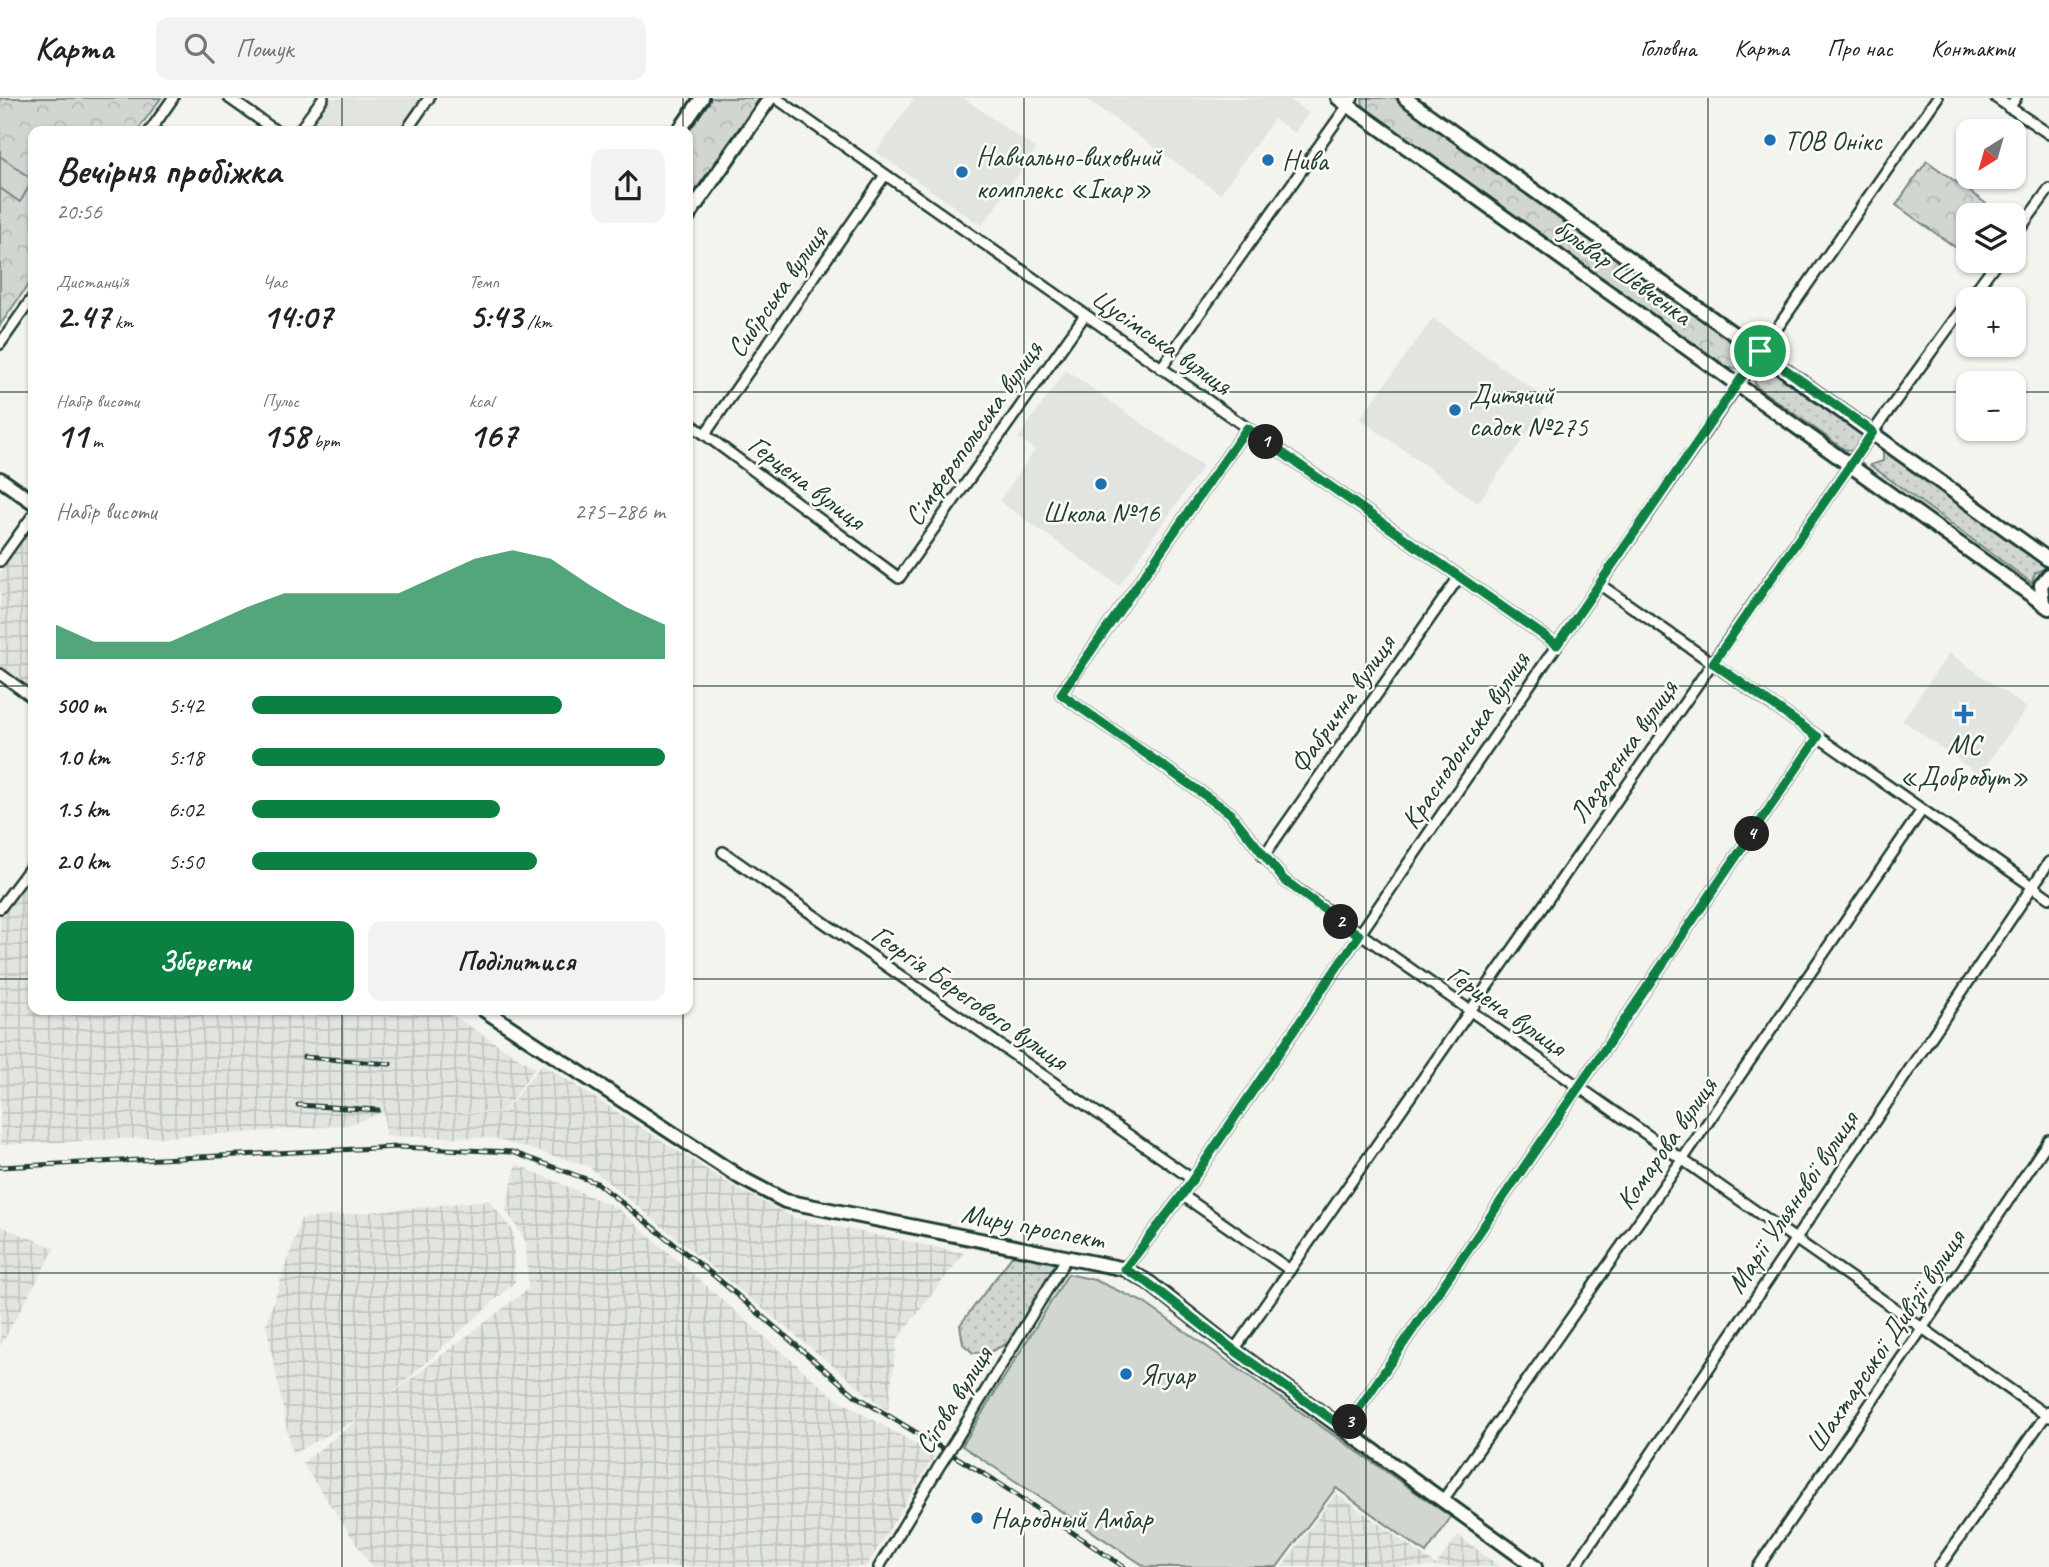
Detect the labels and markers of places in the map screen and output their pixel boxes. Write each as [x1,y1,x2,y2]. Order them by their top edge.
place label: ТОВ Онікс [1784,123,1883,158]
marker: ТОВ Онікс [1762,132,1778,148]
place label: Навчально-виховний комплекс «Ікар» [976,139,1163,206]
place label: Нива [1282,143,1330,178]
marker: Нива [1260,152,1276,168]
marker: Навчально-виховний комплекс «Ікар» [954,164,970,180]
pin [1730,321,1790,381]
place label: Дитячий садок №275 [1469,377,1589,444]
marker: Дитячий садок №275 [1447,402,1463,418]
pin: 1 [1248,424,1284,460]
marker: Школа №16 [1093,476,1109,492]
place label: Школа №16 [1043,495,1161,530]
marker: МС «Добробут» [1954,704,1974,724]
place label: МС «Добробут» [1899,727,2029,794]
pin: 4 [1734,816,1770,852]
pin: 2 [1324,904,1358,940]
place label: Ягуар [1140,1357,1196,1392]
marker: Ягуар [1118,1366,1134,1382]
pin: 3 [1332,1404,1368,1440]
place label: Народный Амбар [991,1501,1155,1536]
marker: Народный Амбар [969,1510,985,1526]

